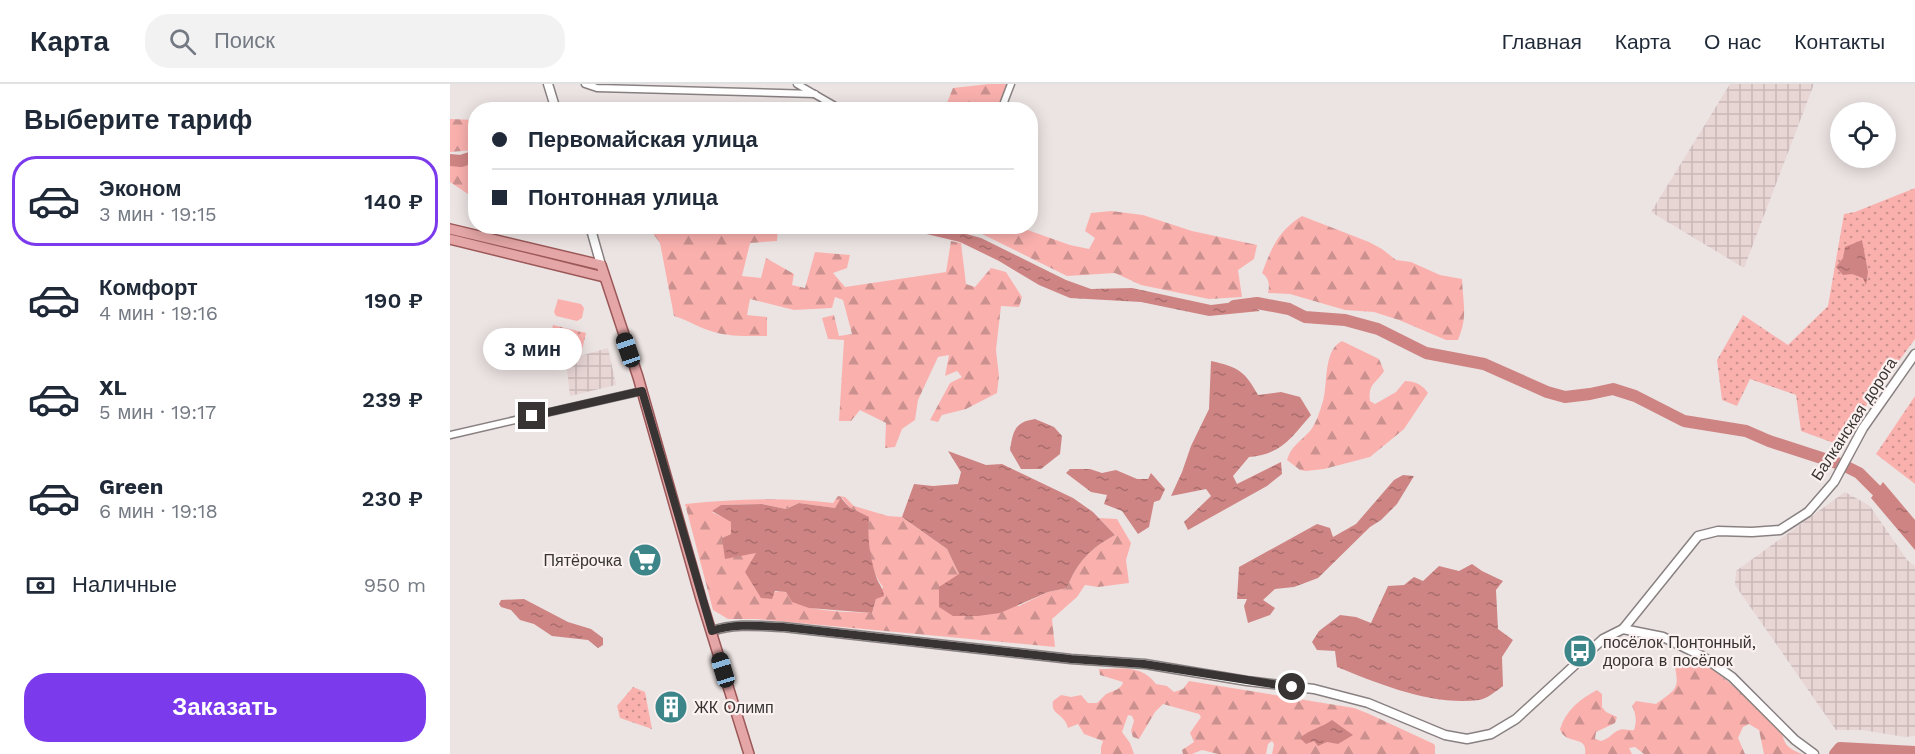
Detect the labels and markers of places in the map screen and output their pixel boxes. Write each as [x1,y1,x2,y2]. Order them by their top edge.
supermarket icon: Пятёрочка [627,542,663,578]
place label: Пятёрочка [544,551,622,570]
bus stop icon: посёлок Понтонный, дорога в посёлок [1562,633,1598,669]
place label: посёлок Понтонный, дорога в посёлок [1603,633,1756,670]
building icon: ЖК Олимп [653,689,689,725]
place label: ЖК Олимп [694,698,774,717]

